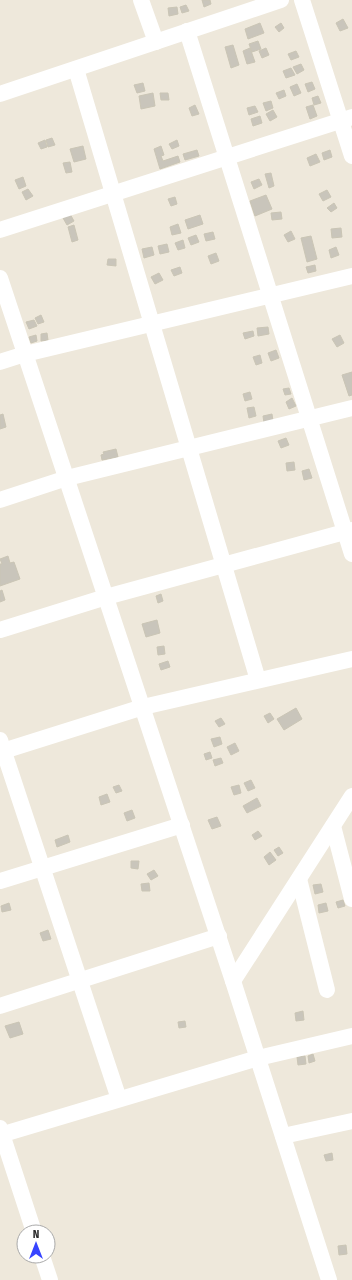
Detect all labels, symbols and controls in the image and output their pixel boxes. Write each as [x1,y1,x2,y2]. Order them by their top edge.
north arrow [16,1224,56,1264]
text: N [33,1228,39,1241]

